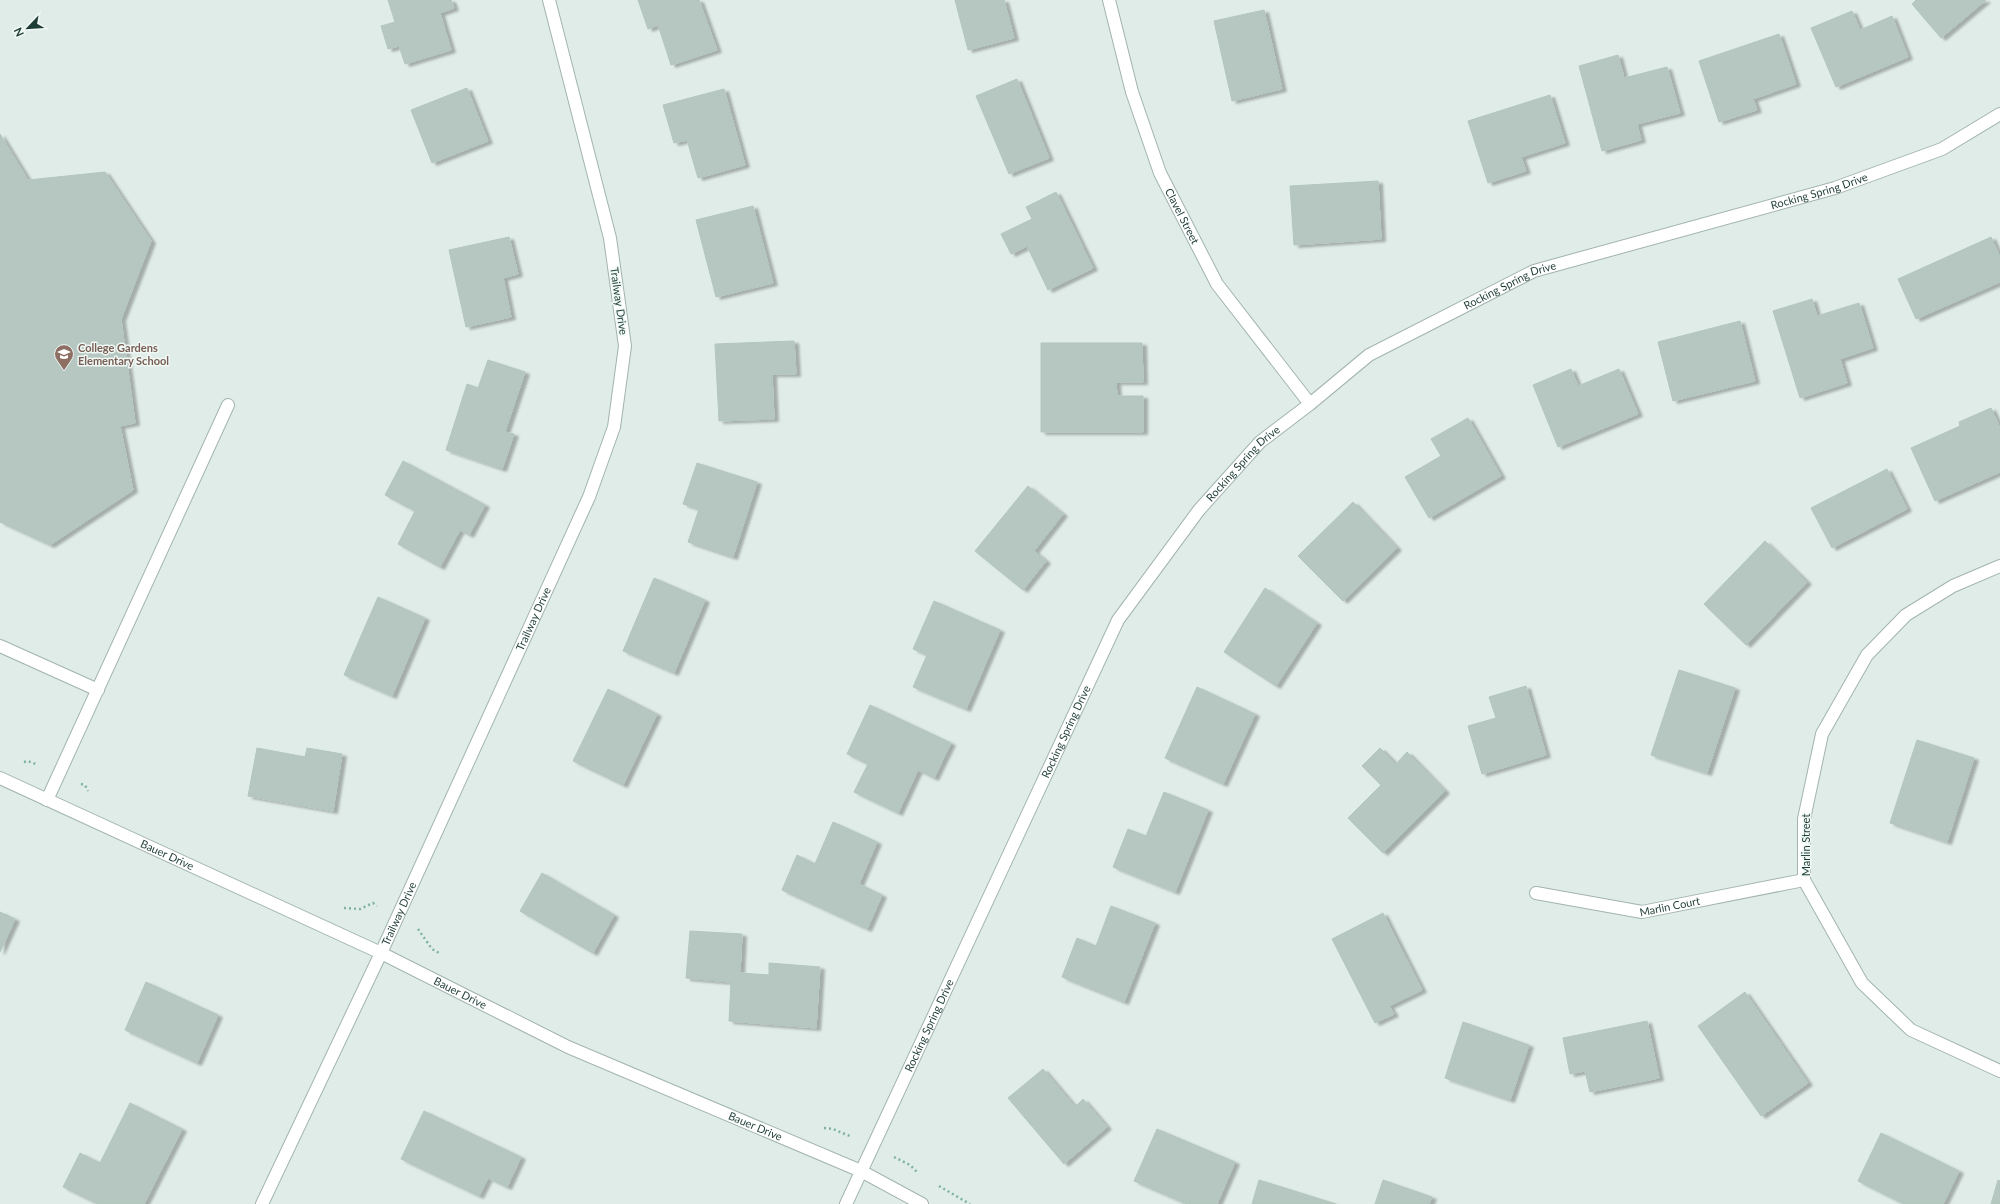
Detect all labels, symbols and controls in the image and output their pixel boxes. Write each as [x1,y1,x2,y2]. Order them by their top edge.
north arrow [8,8,48,48]
text: N [11,26,26,39]
street label: Rocking Spring Drive [1769,170,1869,211]
street label: Clavel Street [1163,186,1202,246]
street label: Rocking Spring Drive [1461,258,1557,312]
street label: Trailway Drive [608,266,631,336]
place label: College Gardens Elementary School [78,341,169,367]
school or university icon: College Gardens Elementary School [53,343,75,371]
street label: Rocking Spring Drive [1203,422,1282,504]
street label: Trailway Drive [513,585,553,652]
street label: Rocking Spring Drive [1038,683,1093,780]
street label: Marlin Street [1799,814,1812,876]
street label: Bauer Drive [139,836,196,872]
street label: Trailway Drive [378,880,419,947]
street label: Marlin Court [1638,894,1701,918]
street label: Bauer Drive [432,974,489,1011]
street label: Rocking Spring Drive [902,977,956,1074]
street label: Bauer Drive [727,1109,785,1143]

